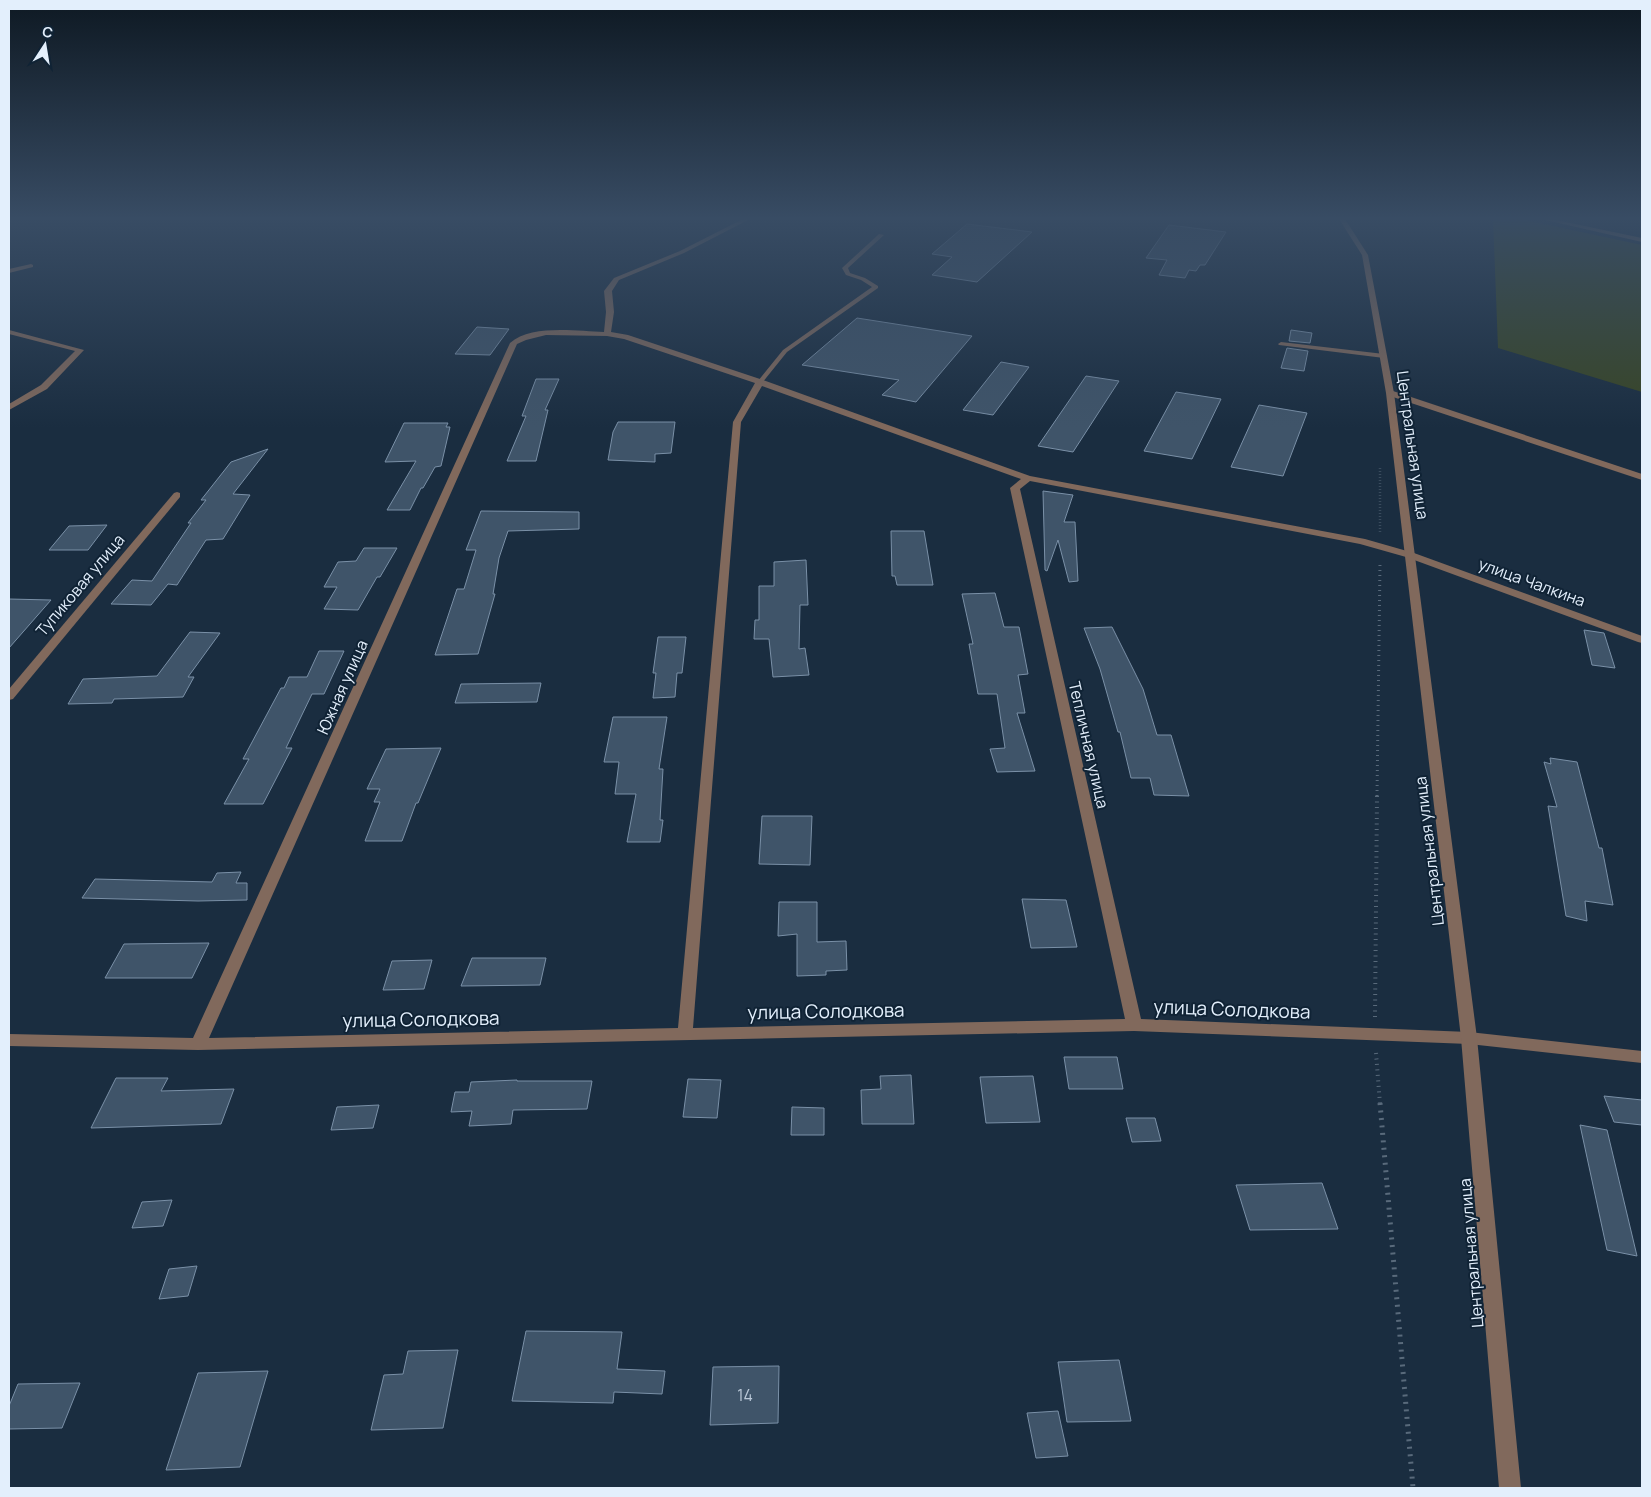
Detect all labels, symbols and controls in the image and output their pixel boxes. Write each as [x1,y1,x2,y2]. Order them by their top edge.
north arrow [20,20,70,70]
text: С [41,21,55,42]
street label: Центральная улица [1392,369,1434,521]
street label: Тупиковая улица [31,529,129,641]
street label: улица Чалкина [1476,552,1588,612]
street label: Южная улица [311,636,373,738]
street label: Тепличная улица [1064,679,1114,811]
street label: Центральная улица [1409,775,1449,927]
street label: улица Солодкова [1153,993,1311,1025]
street label: улица Солодкова [747,997,905,1025]
street label: улица Солодкова [342,1005,500,1033]
street label: Центральная улица [1454,1177,1488,1329]
house number: 14 [737,1384,753,1406]

